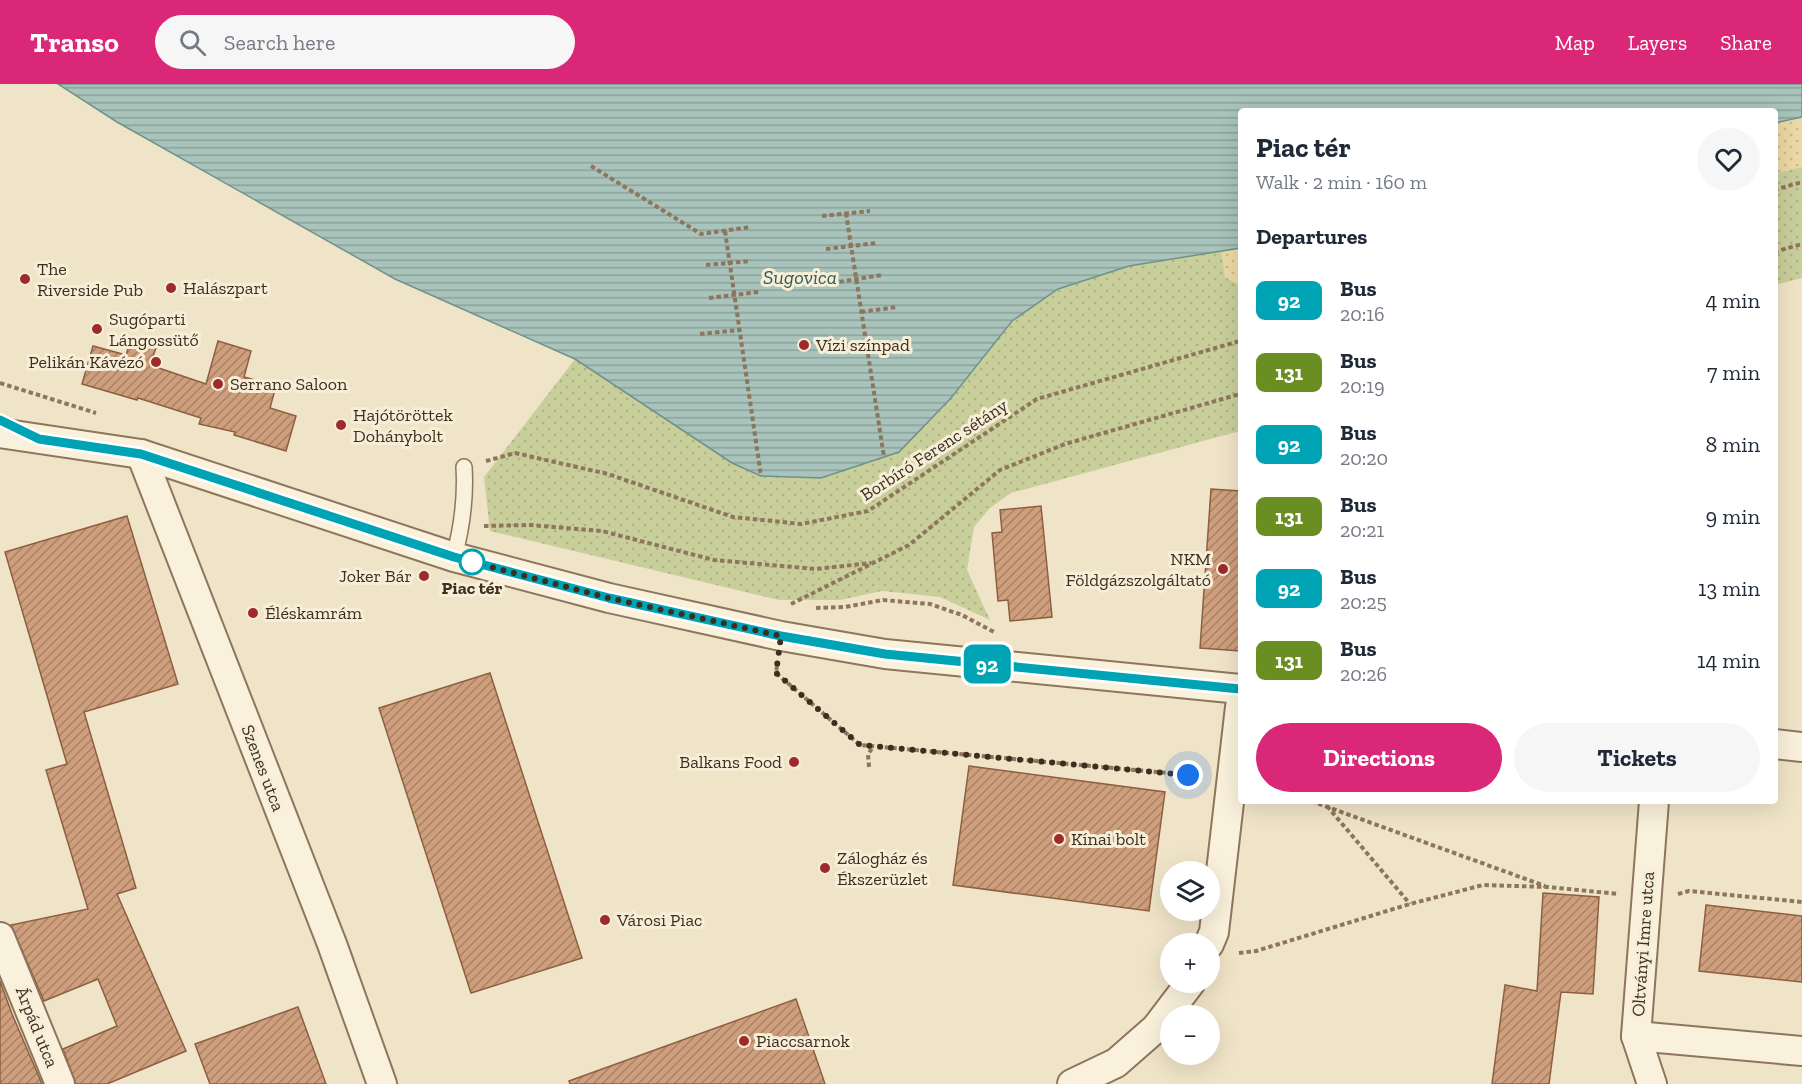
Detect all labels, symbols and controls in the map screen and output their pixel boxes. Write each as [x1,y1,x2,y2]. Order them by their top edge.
search box [155,15,575,69]
text: Transo [30,26,119,59]
icon: search [176,26,209,59]
text: Search here [224,29,335,56]
text: Map [1555,30,1595,55]
text: Layers [1628,30,1687,55]
text: Share [1720,30,1772,55]
button: heart [1697,128,1760,191]
text: Piac tér [1256,131,1351,164]
text: Walk · 2 min · 160 m [1256,170,1427,194]
text: Departures [1256,223,1367,250]
place label: The Riverside Pub [37,258,143,301]
water label: Sugovica [763,265,837,289]
marker: The Riverside Pub [18,272,32,286]
text: Bus [1340,275,1377,302]
place label: Halászpart [183,277,268,299]
marker: Halászpart [164,281,178,295]
text: 4 min [1705,287,1760,314]
text: 92 [1278,288,1300,313]
text: 20:16 [1340,302,1385,326]
place label: Sugóparti Lángossütő [109,308,199,351]
marker: Sugóparti Lángossütő [90,322,104,336]
place label: Vízi színpad [815,334,910,356]
marker: Vízi színpad [797,338,811,352]
text: Bus [1340,347,1377,374]
place label: Pelikán Kávézó [29,351,144,373]
marker: Pelikán Kávézó [149,355,163,369]
text: 7 min [1707,359,1760,386]
text: 131 [1275,360,1303,385]
place label: Serrano Saloon [230,373,348,395]
text: 20:19 [1340,374,1385,398]
marker: Serrano Saloon [211,377,225,391]
street label: Borbíró Ferenc sétány [856,394,1012,506]
place label: Hajótöröttek Dohánybolt [353,404,453,447]
marker: Hajótöröttek Dohánybolt [334,418,348,432]
text: Bus [1340,419,1377,446]
text: 8 min [1705,431,1760,458]
text: 92 [1278,432,1300,457]
text: 20:20 [1340,446,1388,470]
text: Bus [1340,491,1377,518]
text: 9 min [1706,503,1760,530]
text: 131 [1275,504,1303,529]
text: 20:21 [1340,518,1384,542]
place label: NKM Földgázszolgáltató [1066,548,1211,591]
marker: Piac tér [459,549,485,575]
marker: NKM Földgázszolgáltató [1216,562,1230,576]
text: Bus [1340,563,1377,590]
place label: Joker Bár [339,565,412,587]
marker: Joker Bár [417,569,431,583]
text: 13 min [1698,575,1760,602]
text: 92 [1278,576,1300,601]
place label: Piac tér [442,577,503,599]
text: 20:25 [1340,590,1387,614]
place label: Éléskamrám [265,602,363,624]
marker: Éléskamrám [246,606,260,620]
text: Bus [1340,635,1377,662]
line badge: 92 [960,644,1014,684]
text: 14 min [1697,647,1760,674]
text: 131 [1275,648,1303,673]
text: 92 [976,652,998,677]
text: 20:26 [1340,662,1387,686]
street label: Szenes utca [236,722,290,815]
button: Directions [1256,723,1502,792]
button: Tickets [1514,723,1760,792]
place label: Balkans Food [679,751,782,773]
marker: Balkans Food [787,755,801,769]
your location [1173,760,1203,790]
place label: Kínai bolt [1071,828,1146,850]
marker: Kínai bolt [1052,832,1066,846]
place label: Zálogház és Ékszerüzlet [837,847,928,890]
marker: Zálogház és Ékszerüzlet [818,861,832,875]
map controls [1160,861,1220,1065]
button: layers [1160,861,1220,921]
street label: Oltványi Imre utca [1627,870,1659,1017]
place label: Városi Piac [616,909,702,931]
marker: Városi Piac [598,913,612,927]
button: + [1160,933,1220,993]
street label: Árpád utca [11,983,63,1071]
button: − [1160,1005,1220,1065]
place label: Piaccsarnok [756,1030,850,1052]
marker: Piaccsarnok [737,1034,751,1048]

